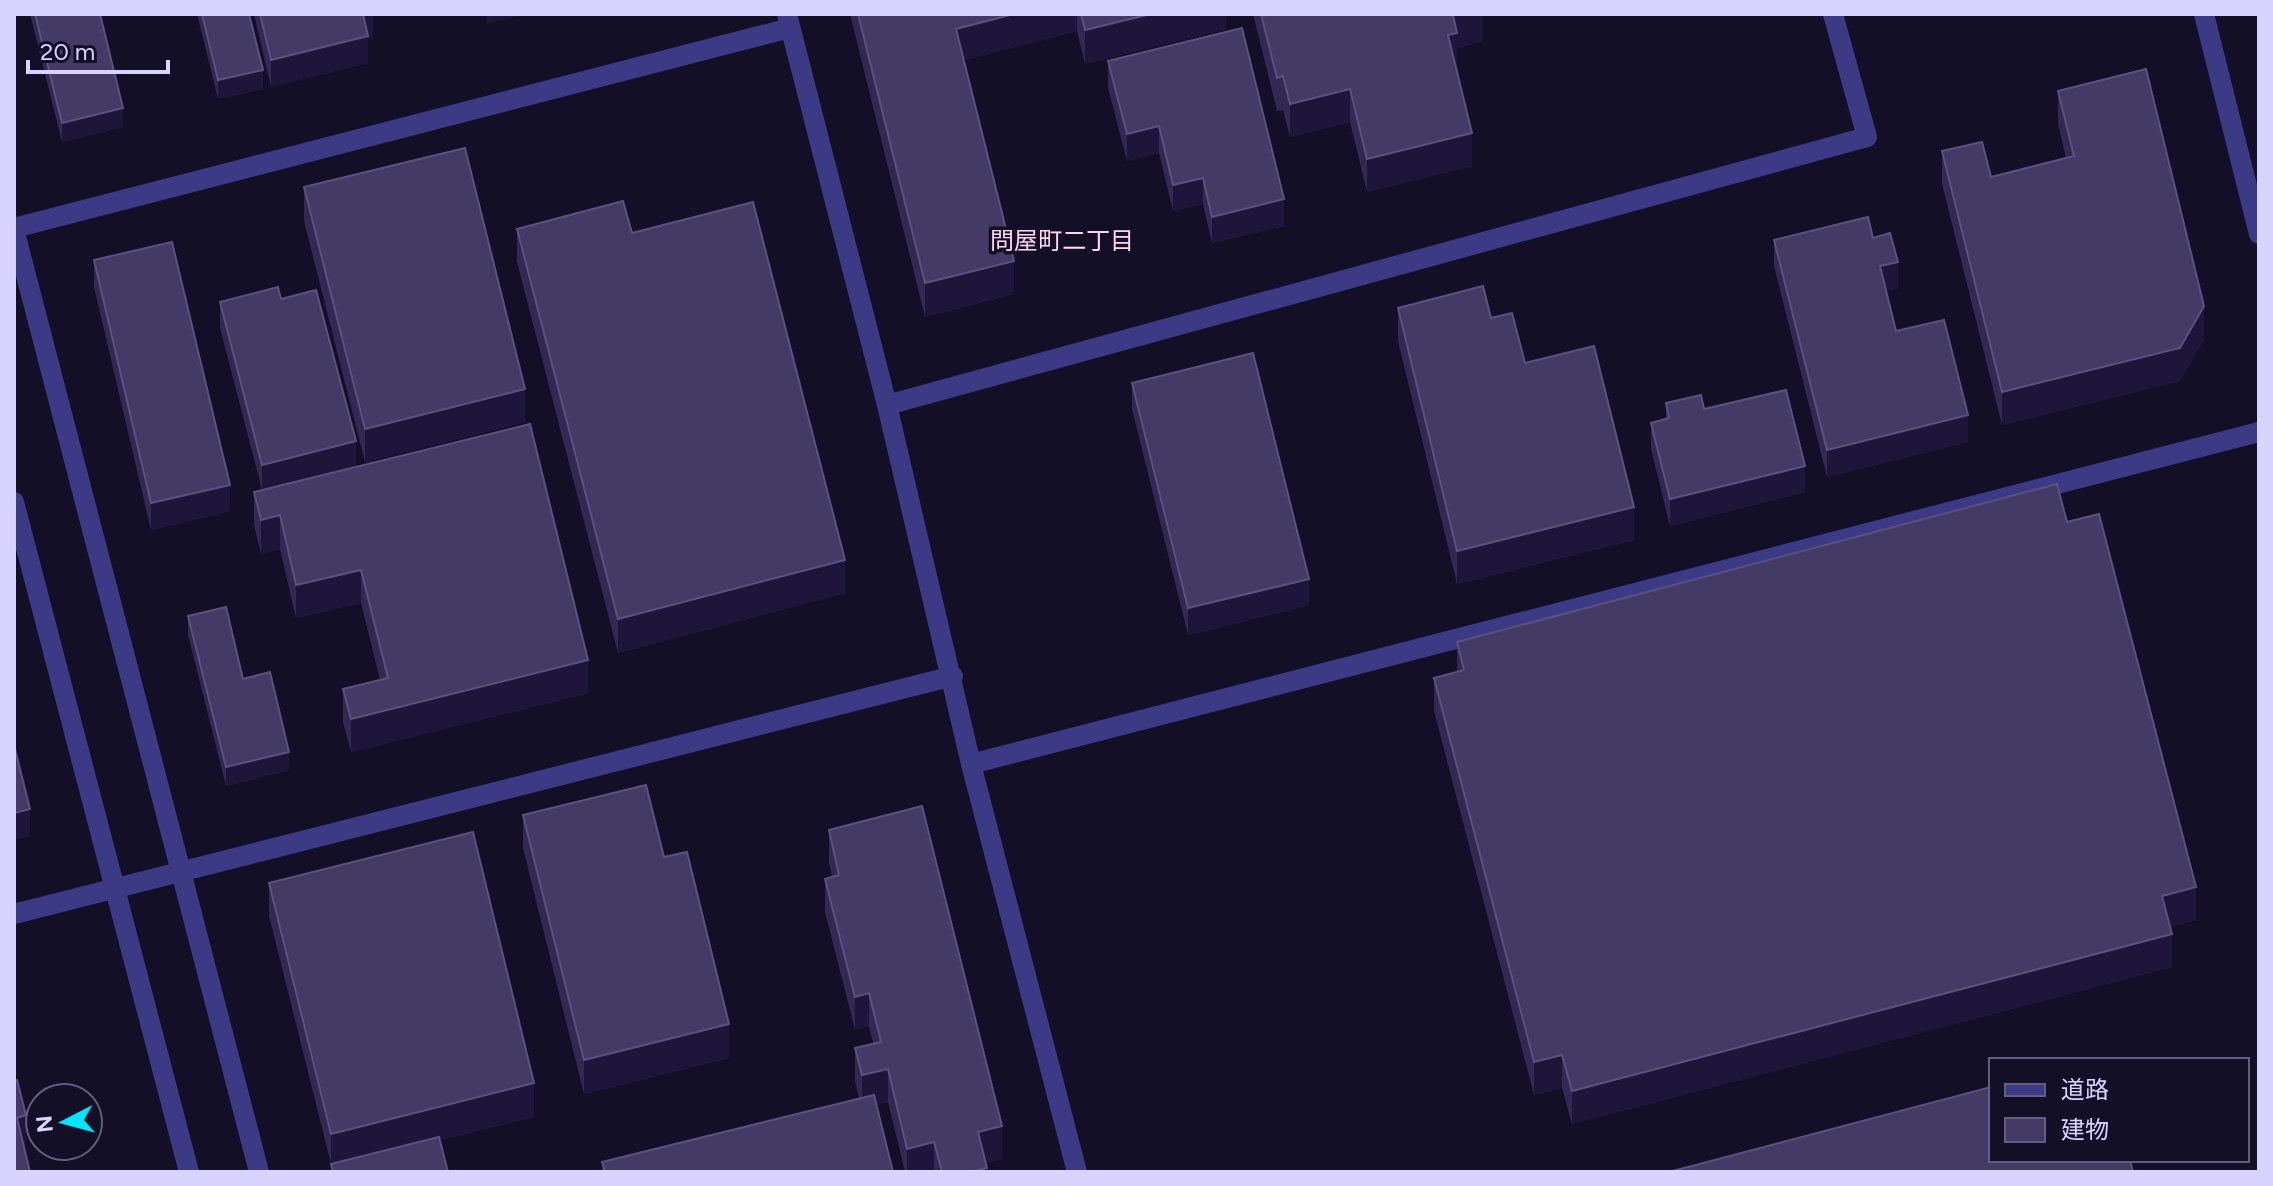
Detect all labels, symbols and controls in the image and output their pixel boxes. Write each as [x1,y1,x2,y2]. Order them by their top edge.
scale bar [28,24,168,74]
text: 20 m [40,37,95,66]
district label: 問屋町二丁目 [990,226,1134,255]
legend [1989,1058,2249,1162]
text: 道路 [2061,1075,2109,1104]
north arrow [24,1082,104,1162]
text: N [30,1114,59,1134]
text: 建物 [2061,1115,2109,1144]

